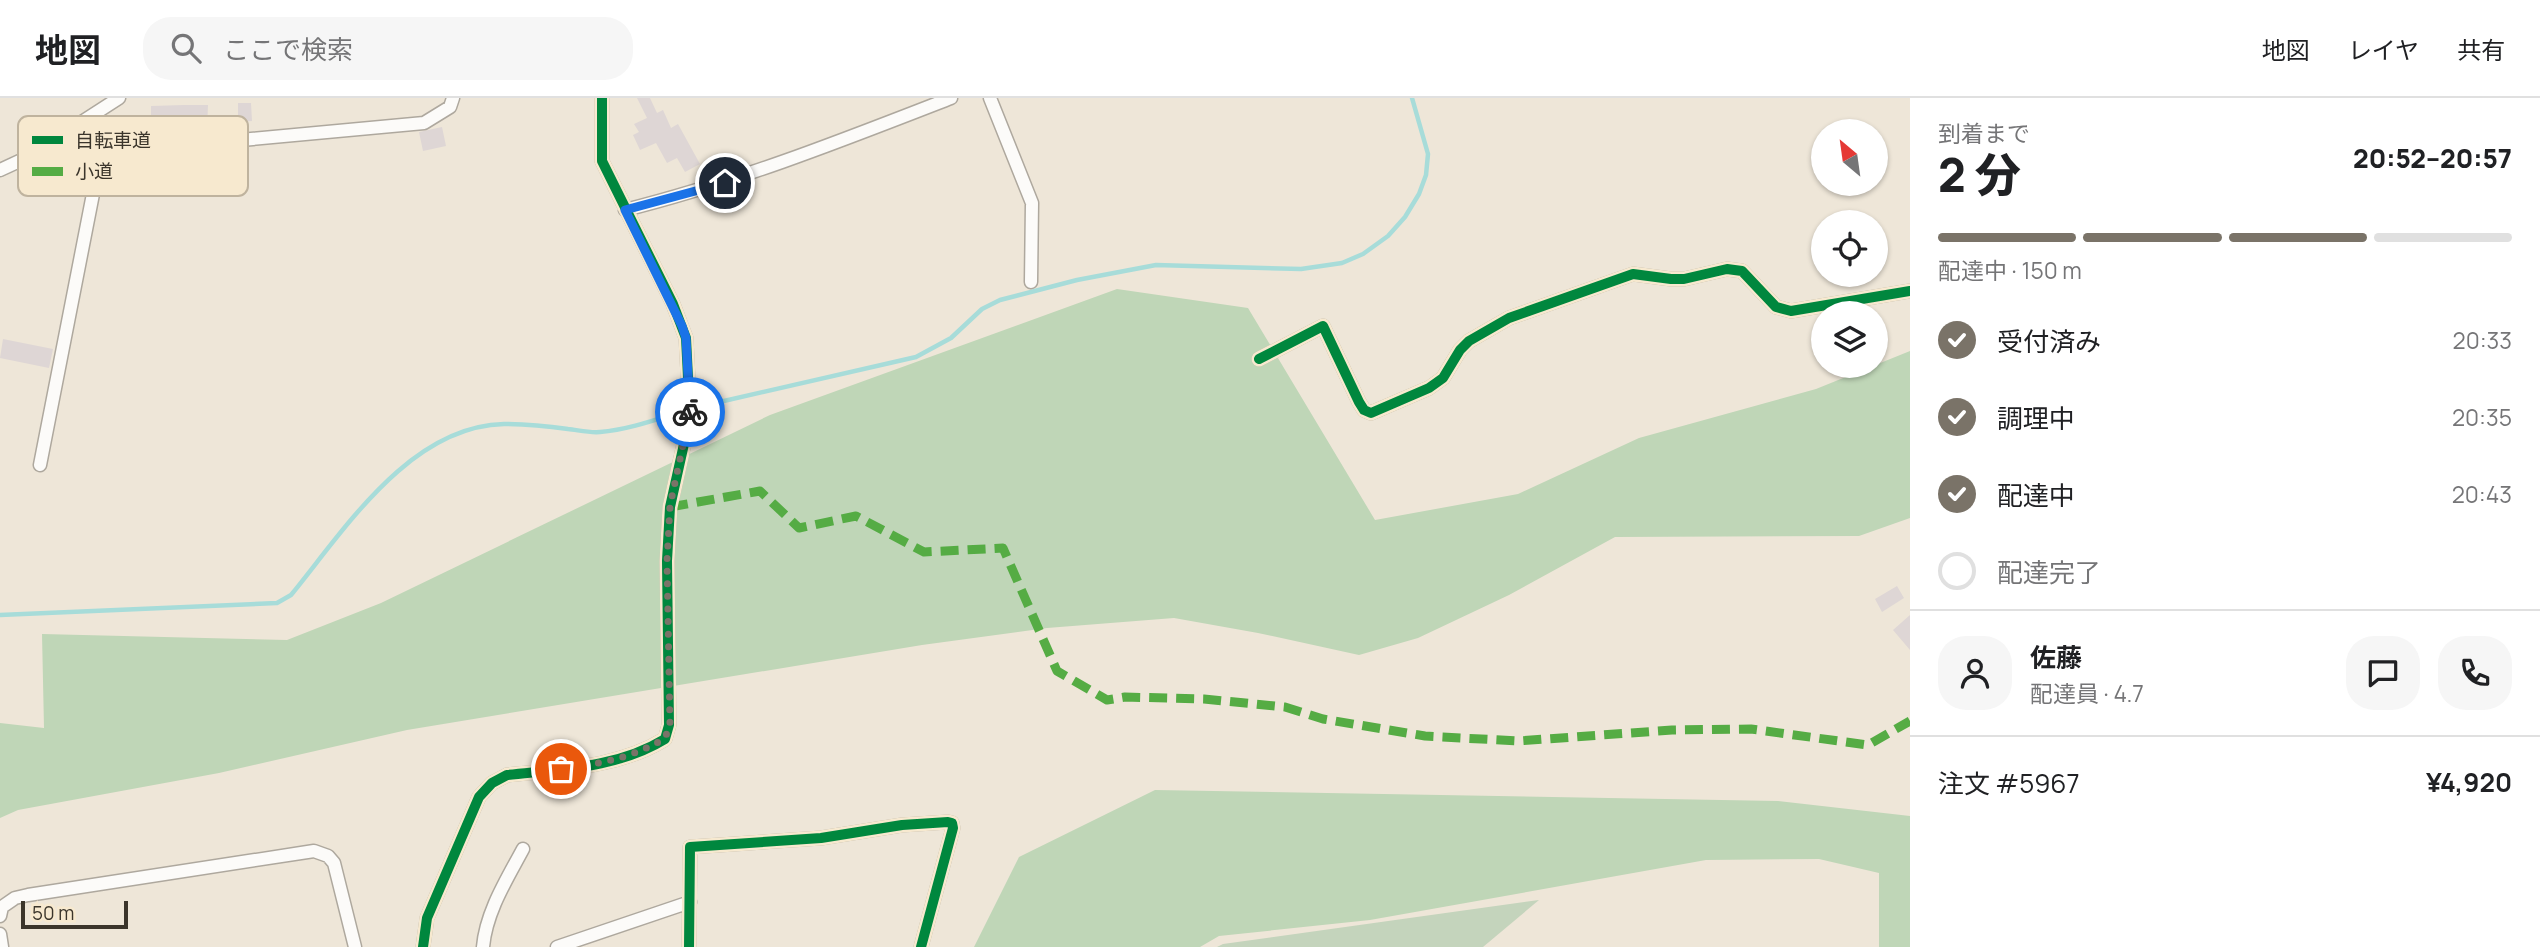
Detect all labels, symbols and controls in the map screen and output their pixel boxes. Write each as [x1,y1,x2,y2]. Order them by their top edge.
search box [143,17,633,80]
text: 地図 [35,27,101,72]
icon: search [167,29,205,67]
text: ここで検索 [223,31,353,67]
text: 地図 [2262,33,2310,66]
text: レイヤ [2348,33,2419,66]
text: 共有 [2457,33,2505,66]
legend [18,116,248,196]
text: 到着まで [1938,117,2030,149]
north arrow [1811,119,1888,196]
map controls [1811,119,1888,378]
text: 自転車道 [75,127,151,153]
text: 20:52–20:57 [2353,140,2512,176]
text: 2 分 [1938,143,2021,206]
pin [695,153,755,213]
text: 小道 [75,158,113,184]
icon: home [706,164,744,202]
button: locate [1811,210,1888,287]
text: 配達中 · 150 m [1938,254,2082,286]
button: layers [1811,301,1888,378]
icon: check [1938,321,1976,359]
text: 受付済み [1997,323,2101,359]
text: 20:33 [2453,324,2512,356]
courier [655,377,725,447]
icon: bike [671,393,709,431]
icon: check [1938,398,1976,436]
text: 調理中 [1997,400,2075,436]
text: 20:35 [2452,401,2512,433]
icon: check [1938,475,1976,513]
text: 配達中 [1997,477,2075,513]
text: 20:43 [2452,478,2512,510]
text: 配達完了 [1997,554,2101,590]
button: person [1938,636,2012,710]
button: chat [2346,636,2420,710]
button: phone [2438,636,2512,710]
text: 佐藤 [2030,639,2082,675]
text: 配達員 · 4.7 [2030,677,2144,709]
pin [531,739,591,799]
icon: bag [542,750,580,788]
text: ¥4,920 [2426,764,2512,800]
text: 注文 #5967 [1938,765,2079,801]
scale bar [21,898,128,930]
text: 50 m [32,900,74,926]

